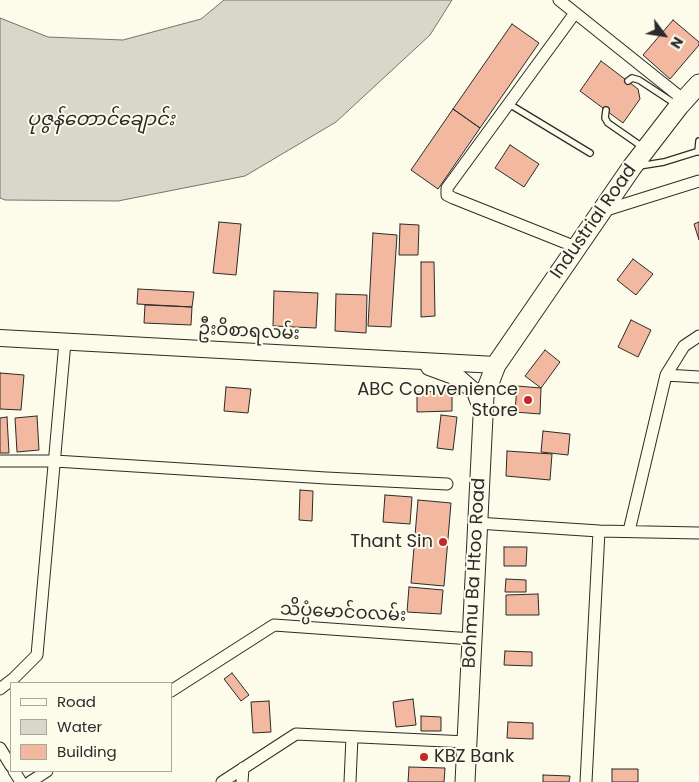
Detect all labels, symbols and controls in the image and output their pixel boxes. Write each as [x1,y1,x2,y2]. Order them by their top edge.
north arrow [639,10,689,60]
text: N [666,33,688,52]
water label: ပုဇွန်တောင်ချောင်း [27,109,175,131]
street label: Industrial Road [546,161,642,283]
street label: ဦးဝိစာရလမ်း [198,319,300,345]
place label: ABC Convenience Store [357,379,518,422]
marker: ABC Convenience Store [522,394,534,406]
street label: Bohmu Ba Htoo Road [459,477,491,669]
place label: Thant Sin [350,531,433,553]
marker: Thant Sin [437,536,449,548]
street label: သိပ္ပံမောင်ဝလမ်း [279,599,407,627]
legend [10,682,172,772]
text: Road [57,691,96,712]
text: Water [57,716,102,737]
text: Building [57,741,117,762]
place label: KBZ Bank [434,746,514,768]
marker: KBZ Bank [418,751,430,763]

